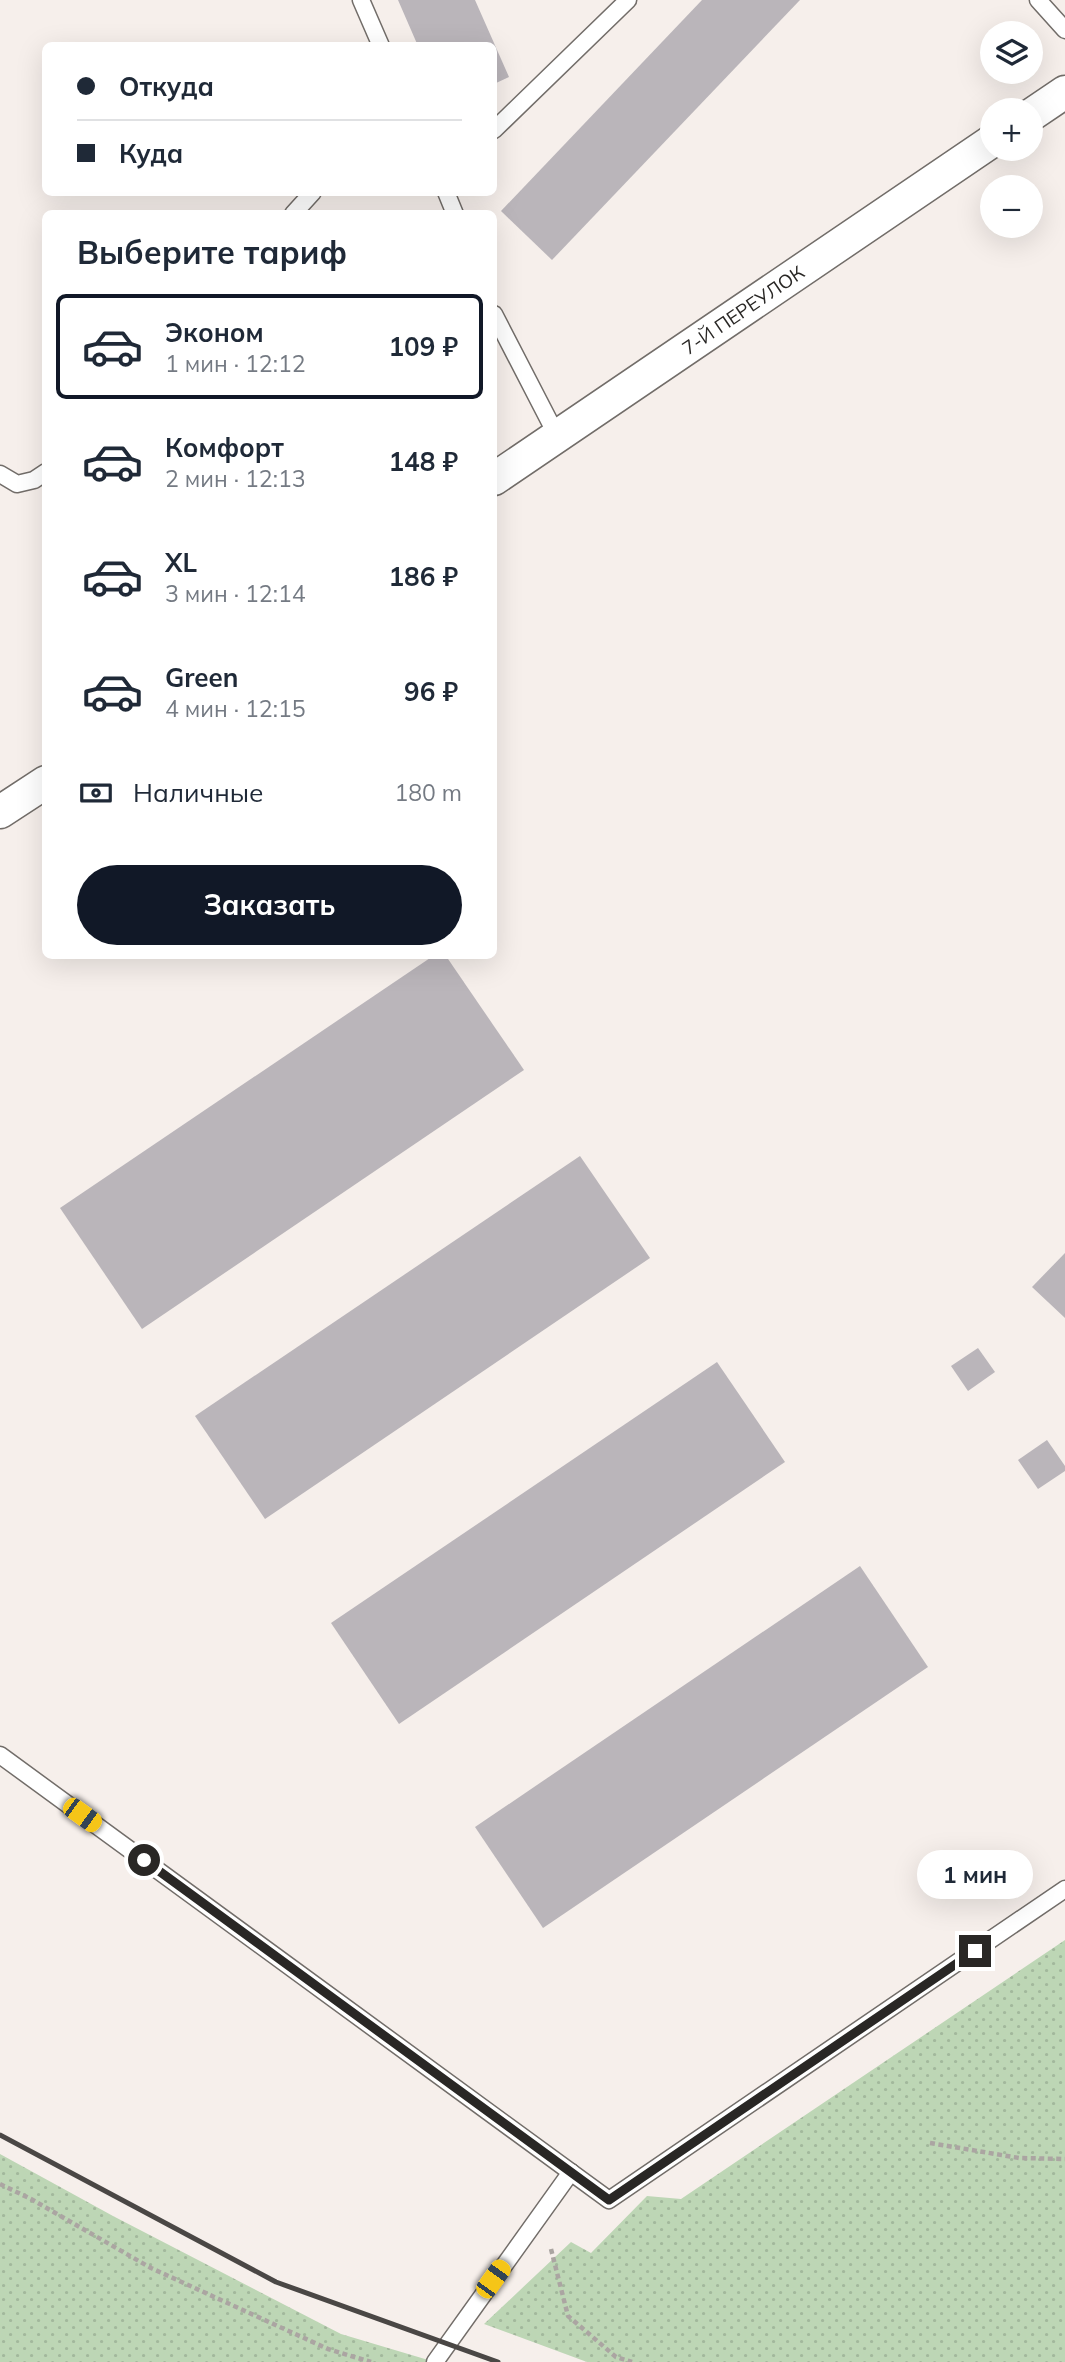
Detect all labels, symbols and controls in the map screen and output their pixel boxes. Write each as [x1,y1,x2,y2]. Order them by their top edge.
map controls [980,21,1043,238]
button: layers [980,21,1043,84]
text: Откуда [119,70,214,103]
button: + [980,98,1043,161]
text: Куда [119,137,183,170]
button: − [980,175,1043,238]
text: Выберите тариф [77,232,347,272]
street label: 7-Й ПЕРЕУЛОК [677,260,809,360]
icon: car [81,315,144,378]
text: Эконом [165,316,264,349]
text: 109 ₽ [388,330,458,363]
text: 1 мин · 12:12 [165,349,305,378]
icon: car [81,430,144,493]
text: Комфорт [165,431,284,464]
text: 148 ₽ [388,445,458,478]
text: 2 мин · 12:13 [165,464,305,493]
icon: car [81,545,144,608]
text: XL [165,546,197,579]
text: 186 ₽ [388,560,458,593]
text: 3 мин · 12:14 [165,579,305,608]
icon: car [81,660,144,723]
text: Green [165,661,238,694]
text: 96 ₽ [404,675,458,708]
text: 4 мин · 12:15 [165,694,305,723]
icon: cash [77,774,115,812]
text: Наличные [133,776,263,809]
text: 180 m [394,778,462,807]
button: Заказать [77,865,462,945]
car [59,1794,106,1836]
route start [128,1844,160,1876]
callout: 1 мин [917,1850,1033,1898]
text: 1 мин [943,1860,1007,1889]
route end [959,1935,991,1967]
car [473,2256,514,2302]

